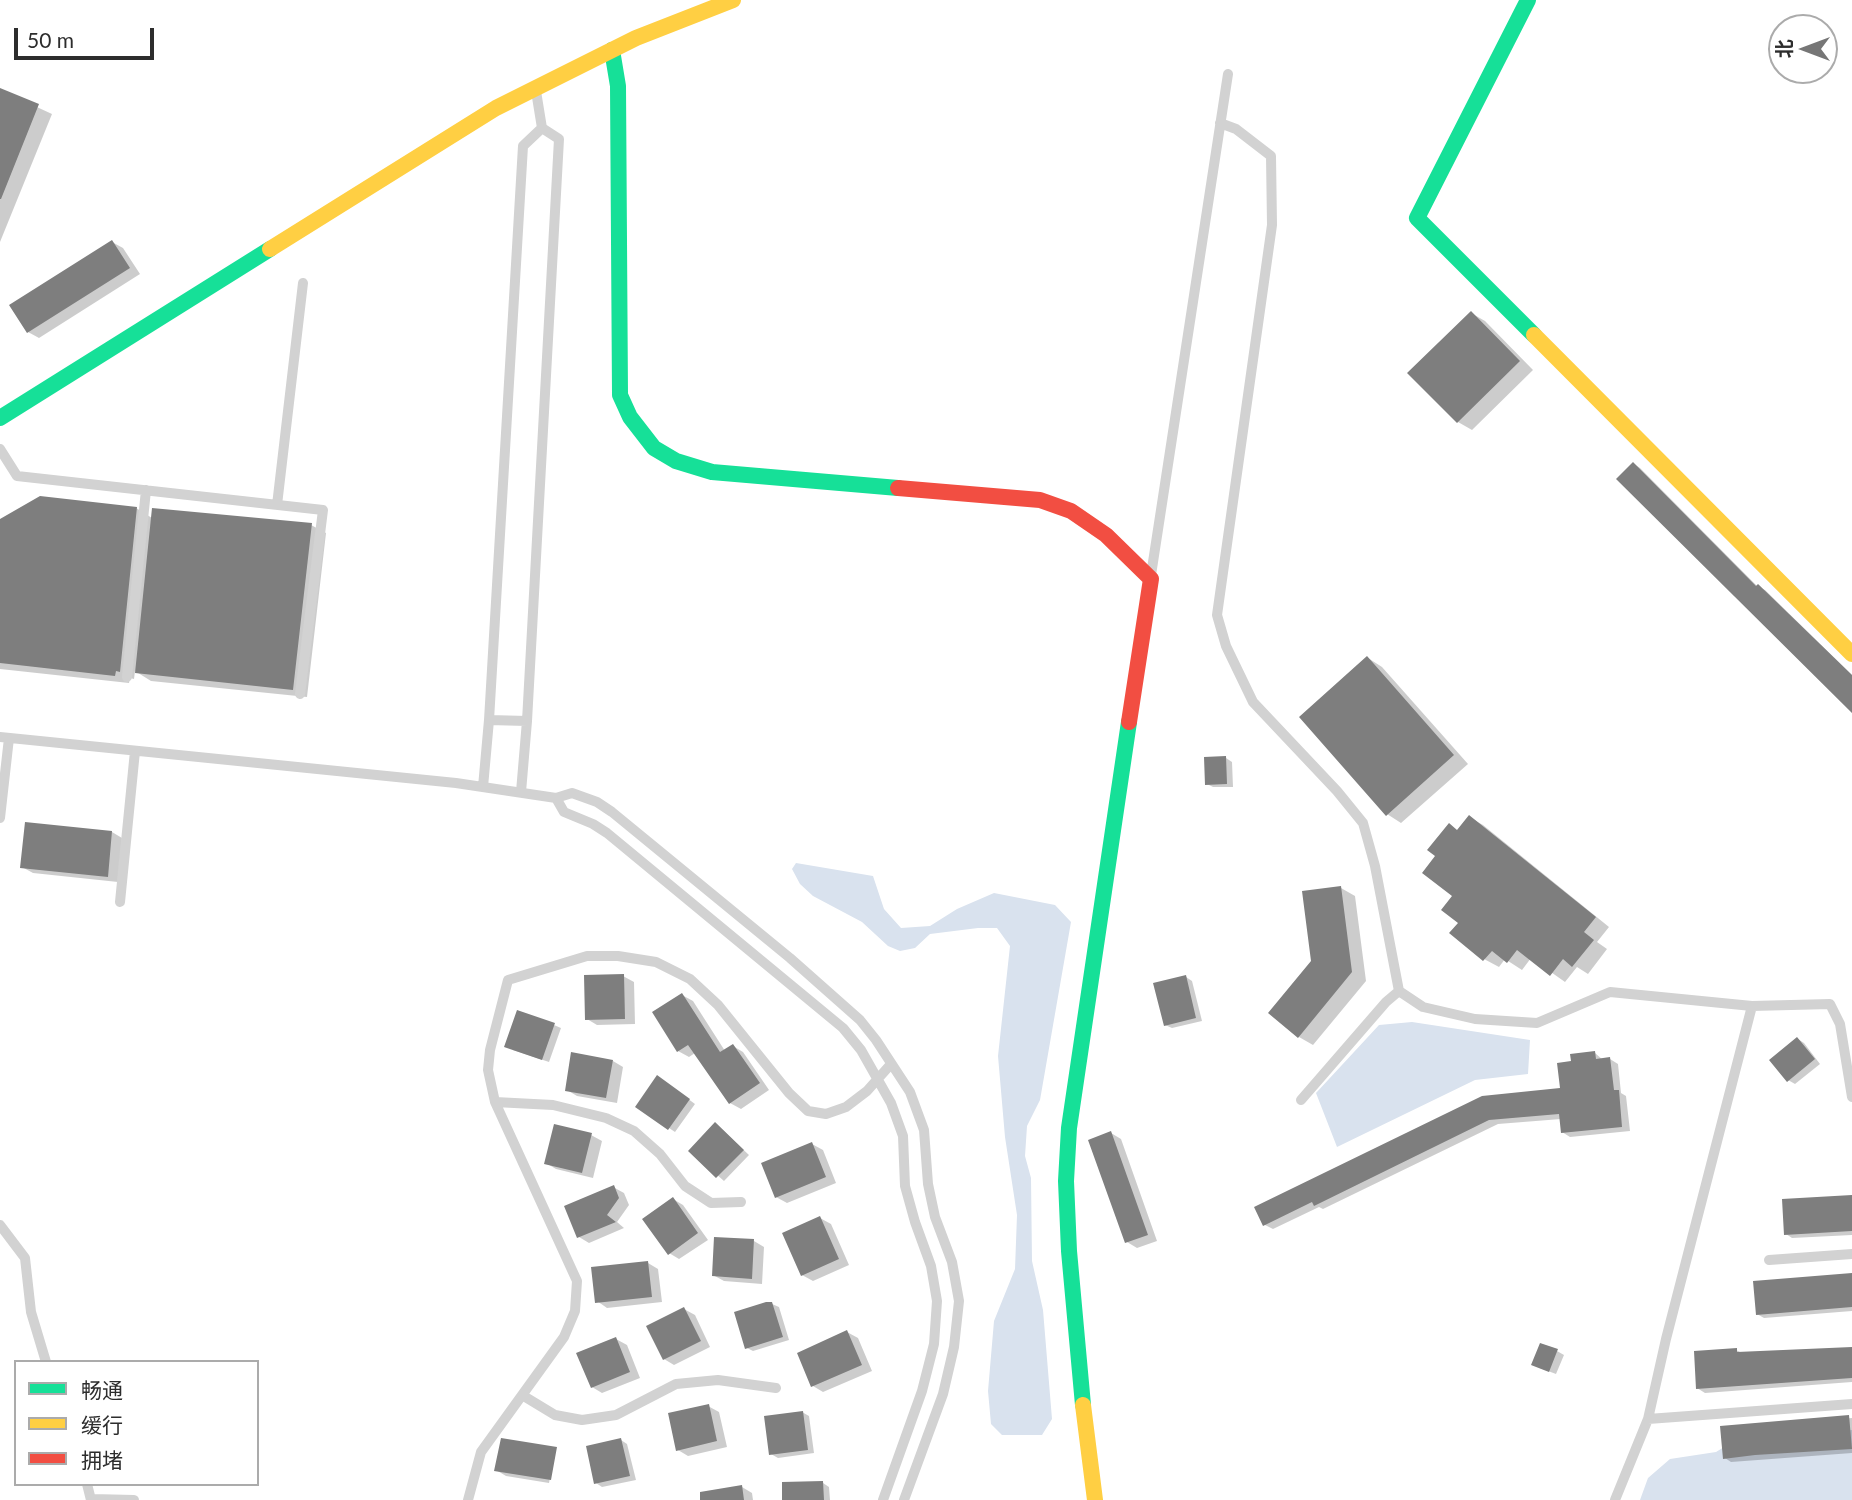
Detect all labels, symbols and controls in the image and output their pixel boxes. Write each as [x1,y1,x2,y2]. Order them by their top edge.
scale bar [18,14,158,58]
north arrow [1768,14,1838,84]
text: 50 m [27,27,74,52]
text: 北 [1772,40,1795,59]
legend [14,1360,259,1486]
text: 畅通 [81,1377,123,1402]
text: 缓行 [81,1412,123,1437]
text: 拥堵 [81,1447,123,1472]

